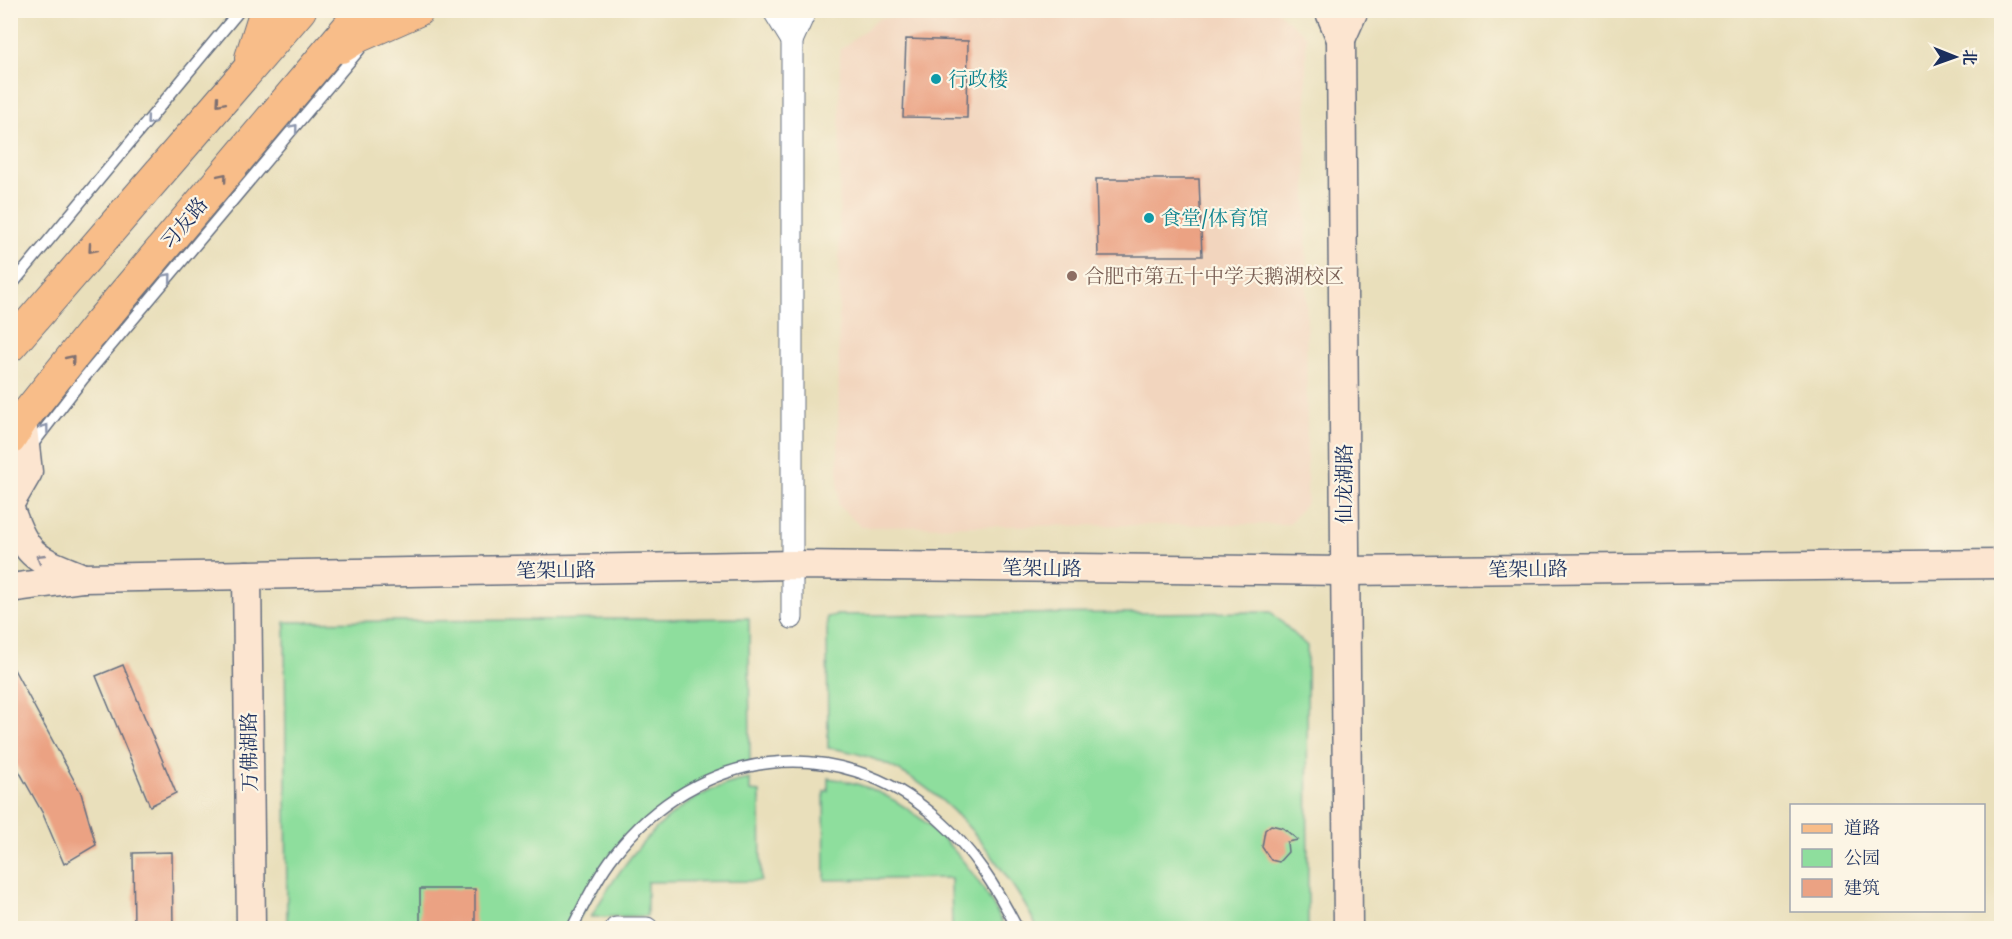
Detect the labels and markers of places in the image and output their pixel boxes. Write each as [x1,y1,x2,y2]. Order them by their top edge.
place label: 行政楼 [948,67,1008,91]
marker: 行政楼 [929,72,943,86]
place label: 食堂/体育馆 [1161,206,1268,230]
marker: 食堂/体育馆 [1142,211,1156,225]
place label: 合肥市第五十中学天鹅湖校区 [1084,264,1344,288]
marker: 合肥市第五十中学天鹅湖校区 [1065,269,1079,283]

